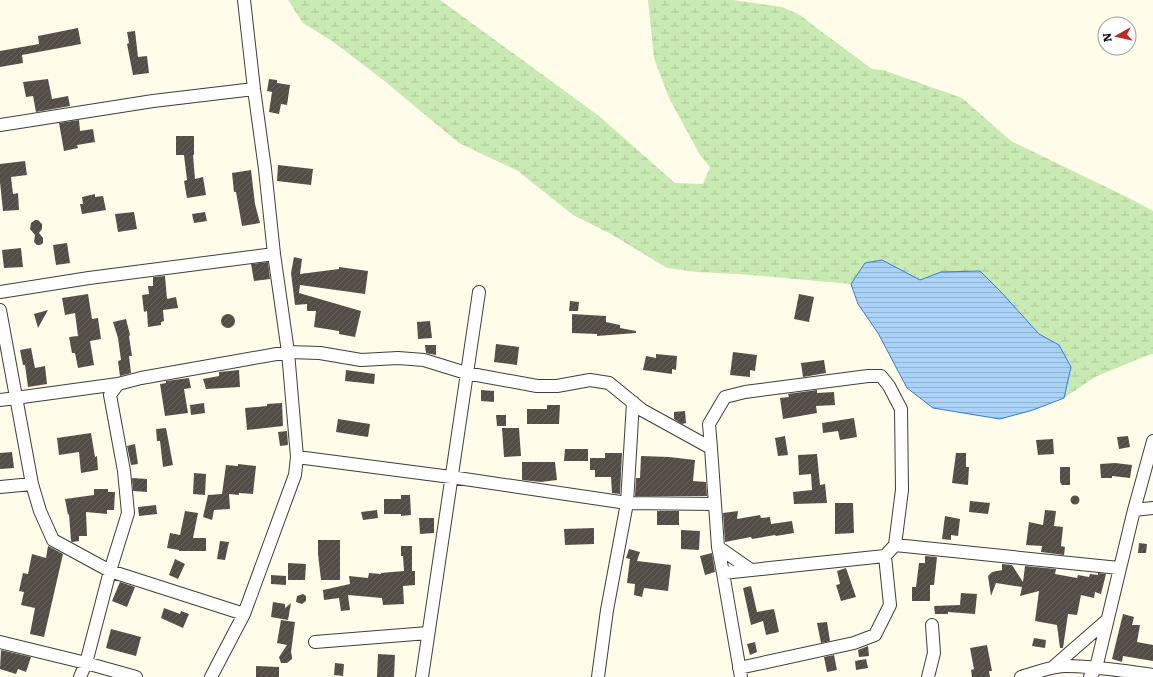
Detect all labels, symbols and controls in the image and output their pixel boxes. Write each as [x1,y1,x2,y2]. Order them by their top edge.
north arrow [1097,16,1137,56]
text: N [1098,32,1115,43]

